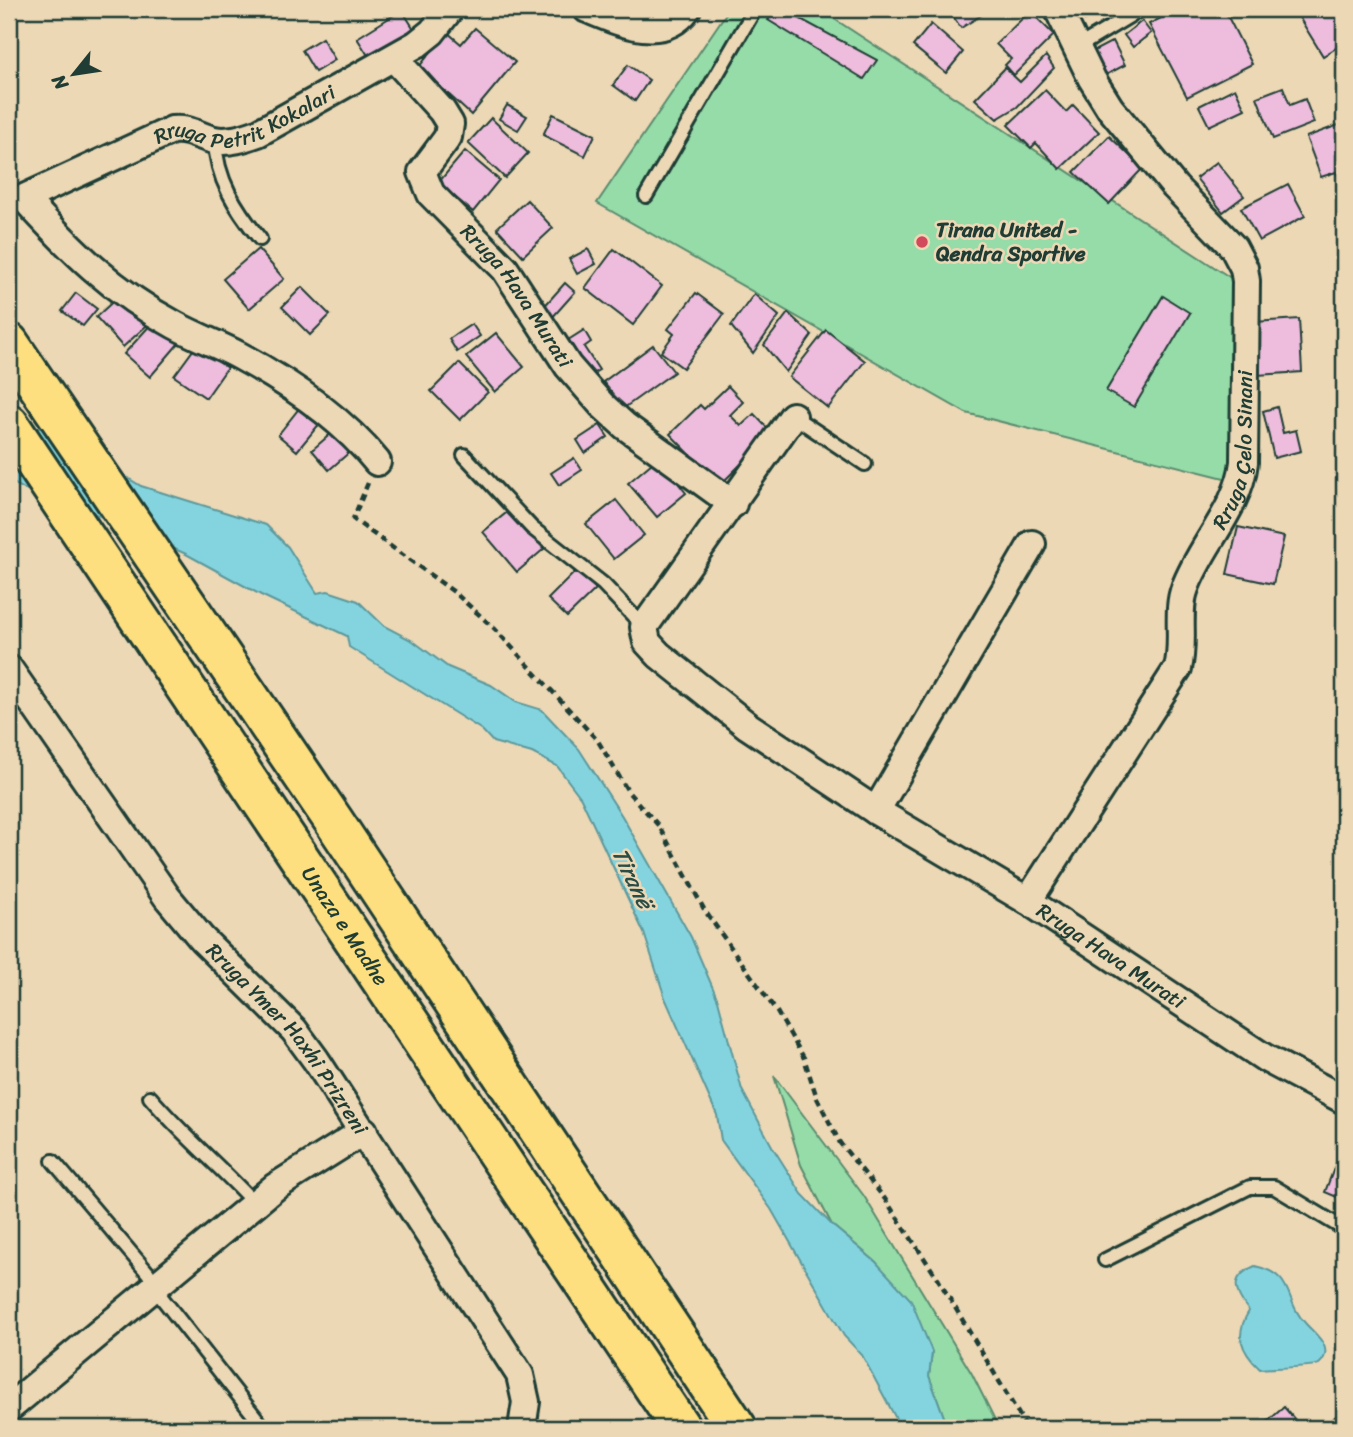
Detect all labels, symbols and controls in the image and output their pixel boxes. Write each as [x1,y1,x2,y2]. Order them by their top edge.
north arrow [38,38,108,108]
text: N [42,68,78,97]
street label: Rruga Petrit Kokalari [147,73,344,160]
place label: Tirana United - Qendra Sportive [936,211,1086,273]
street label: Rruga Hava Murati [451,214,584,377]
marker: Tirana United - Qendra Sportive [914,234,930,250]
street label: Rruga Çelo Sinani [1201,369,1264,537]
water label: Tiranë [600,840,667,920]
street label: Unaza e Madhe [291,858,399,994]
street label: Rruga Hava Murati [1028,892,1195,1020]
street label: Rruga Ymer Haxhi Prizreni [197,933,379,1144]

